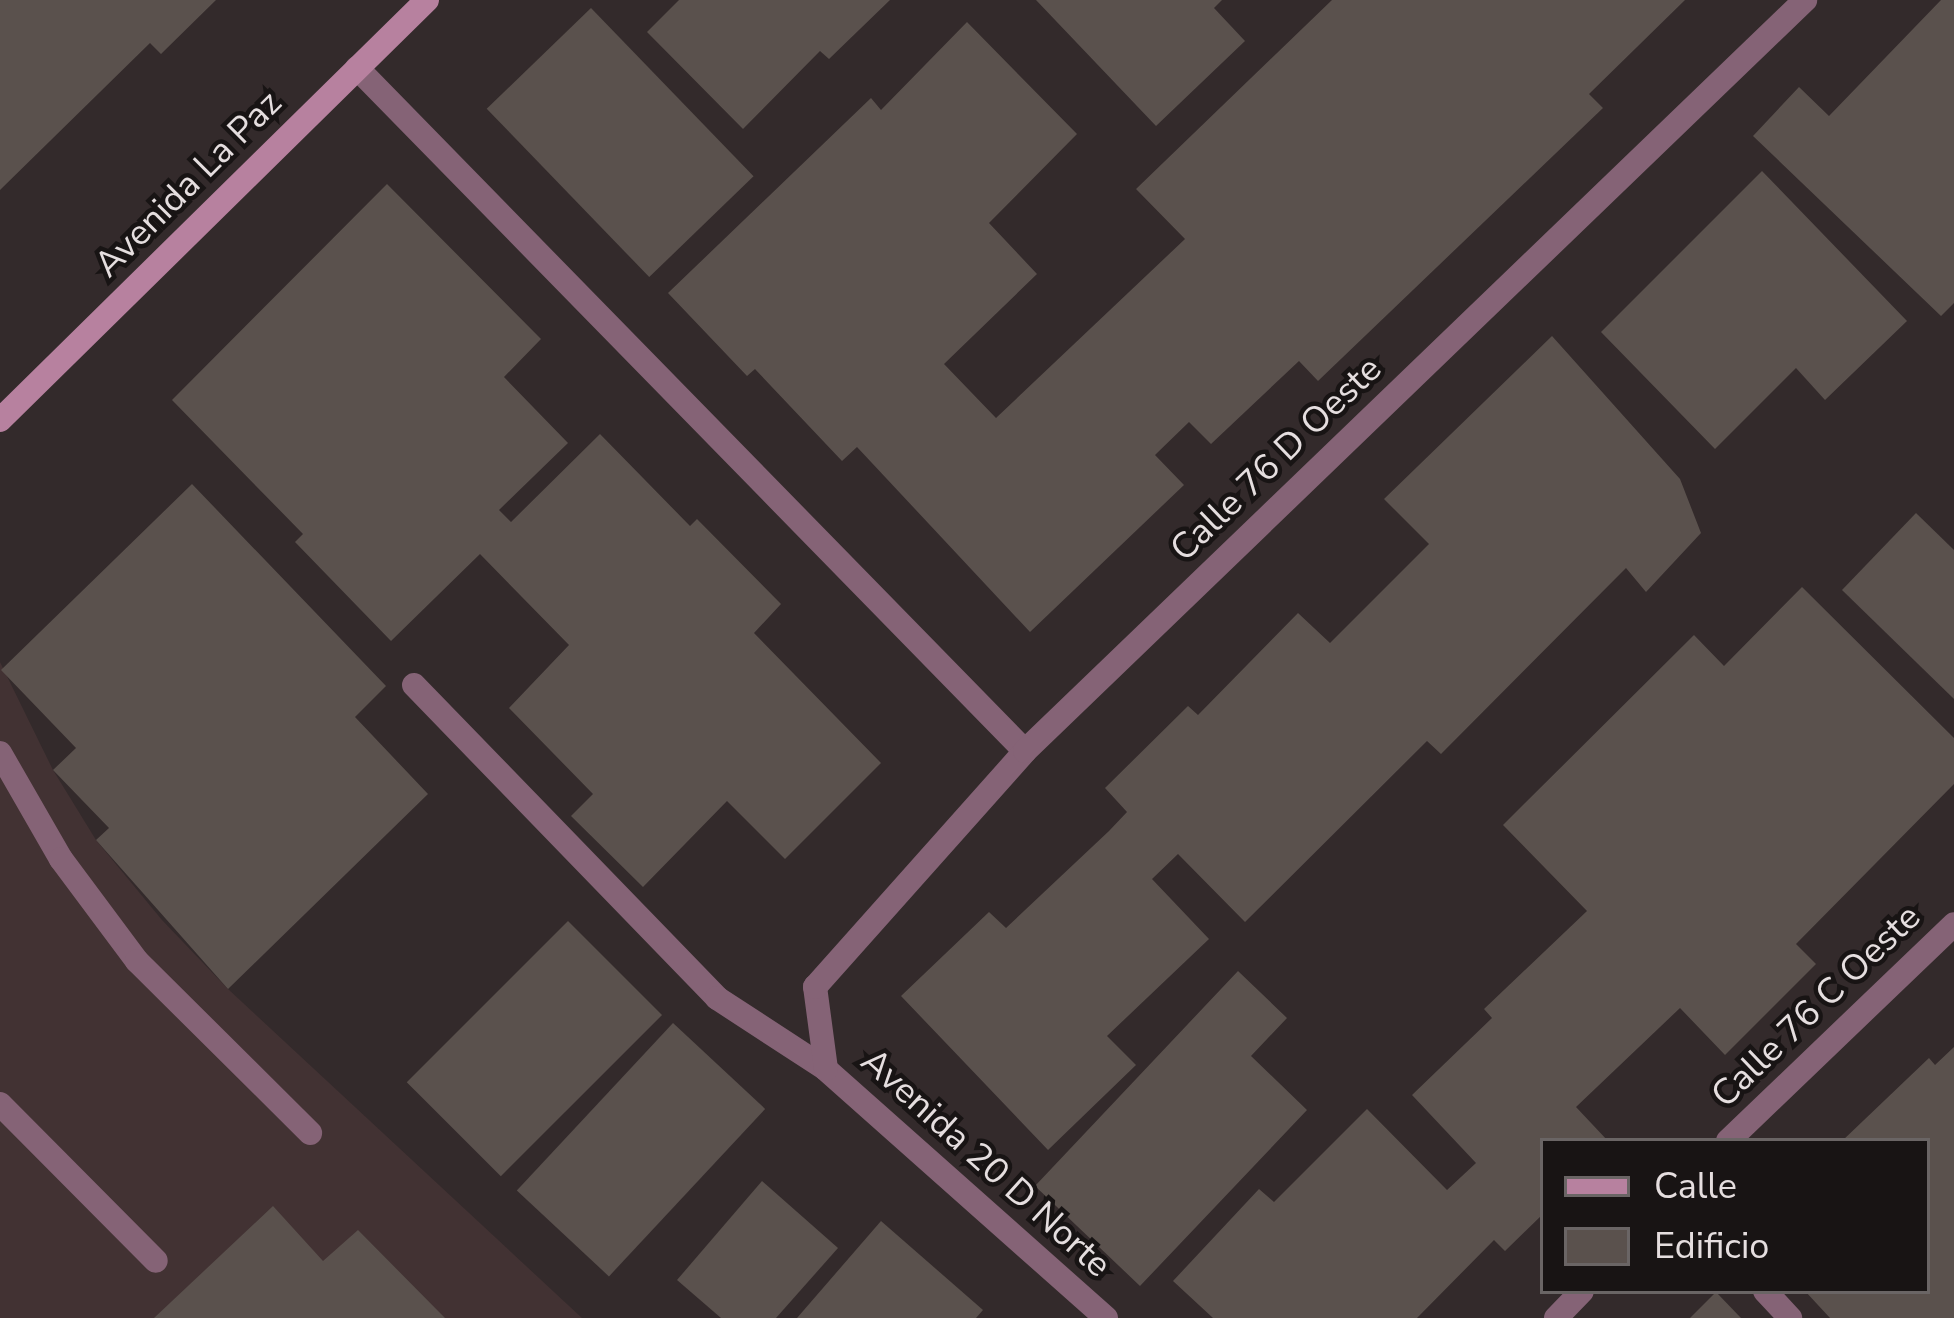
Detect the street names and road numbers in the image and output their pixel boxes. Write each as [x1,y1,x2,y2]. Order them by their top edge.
street label: Avenida La Paz [86,82,290,286]
street label: Calle 76 D Oeste [1162,348,1390,570]
street label: Calle 76 C Oeste [1703,895,1929,1117]
street label: Avenida 20 D Norte [852,1039,1120,1287]

